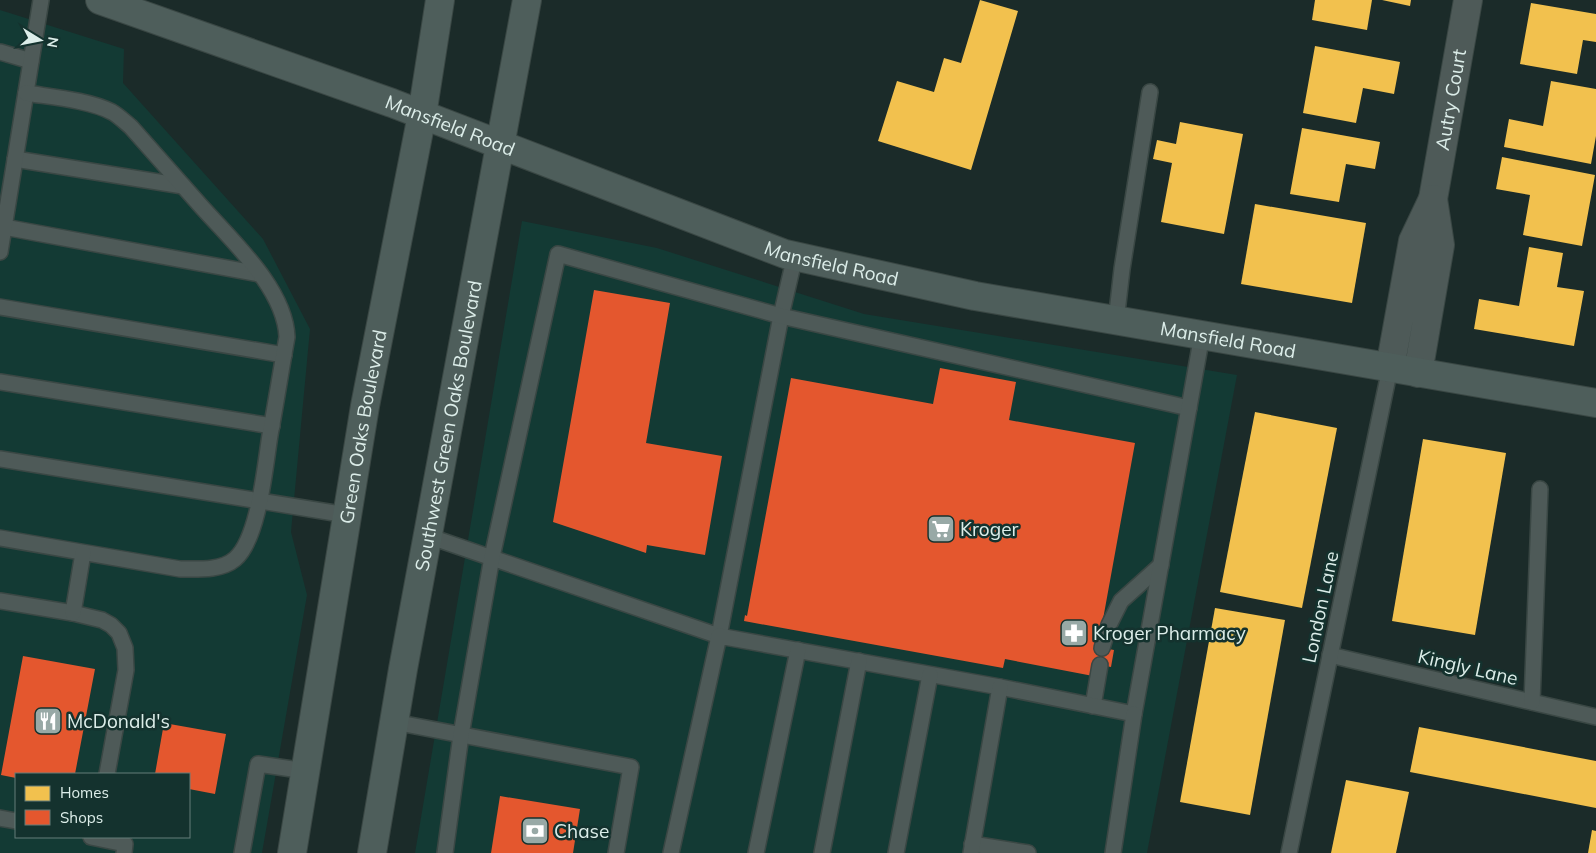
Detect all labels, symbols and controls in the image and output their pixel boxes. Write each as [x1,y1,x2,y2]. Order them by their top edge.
north arrow [15,15,65,65]
text: N [43,35,63,49]
street label: Autry Court [1430,47,1471,152]
street label: Mansfield Road [382,90,518,161]
street label: Mansfield Road [761,235,901,291]
street label: Southwest Green Oaks Boulevard [409,278,487,573]
street label: Mansfield Road [1158,316,1298,363]
street label: Green Oaks Boulevard [334,328,392,526]
supermarket icon: Kroger [926,514,956,544]
place label: Kroger [960,517,1018,541]
street label: London Lane [1296,549,1344,665]
pharmacy icon: Kroger Pharmacy [1059,618,1089,648]
place label: Kroger Pharmacy [1093,621,1246,645]
street label: Kingly Lane [1416,644,1520,690]
restaurant icon: McDonald's [33,706,63,736]
place label: McDonald's [67,709,170,733]
legend [15,773,190,838]
text: Homes [60,783,109,802]
text: Shops [60,808,103,827]
bank icon: Chase [520,816,550,846]
place label: Chase [554,819,609,843]

